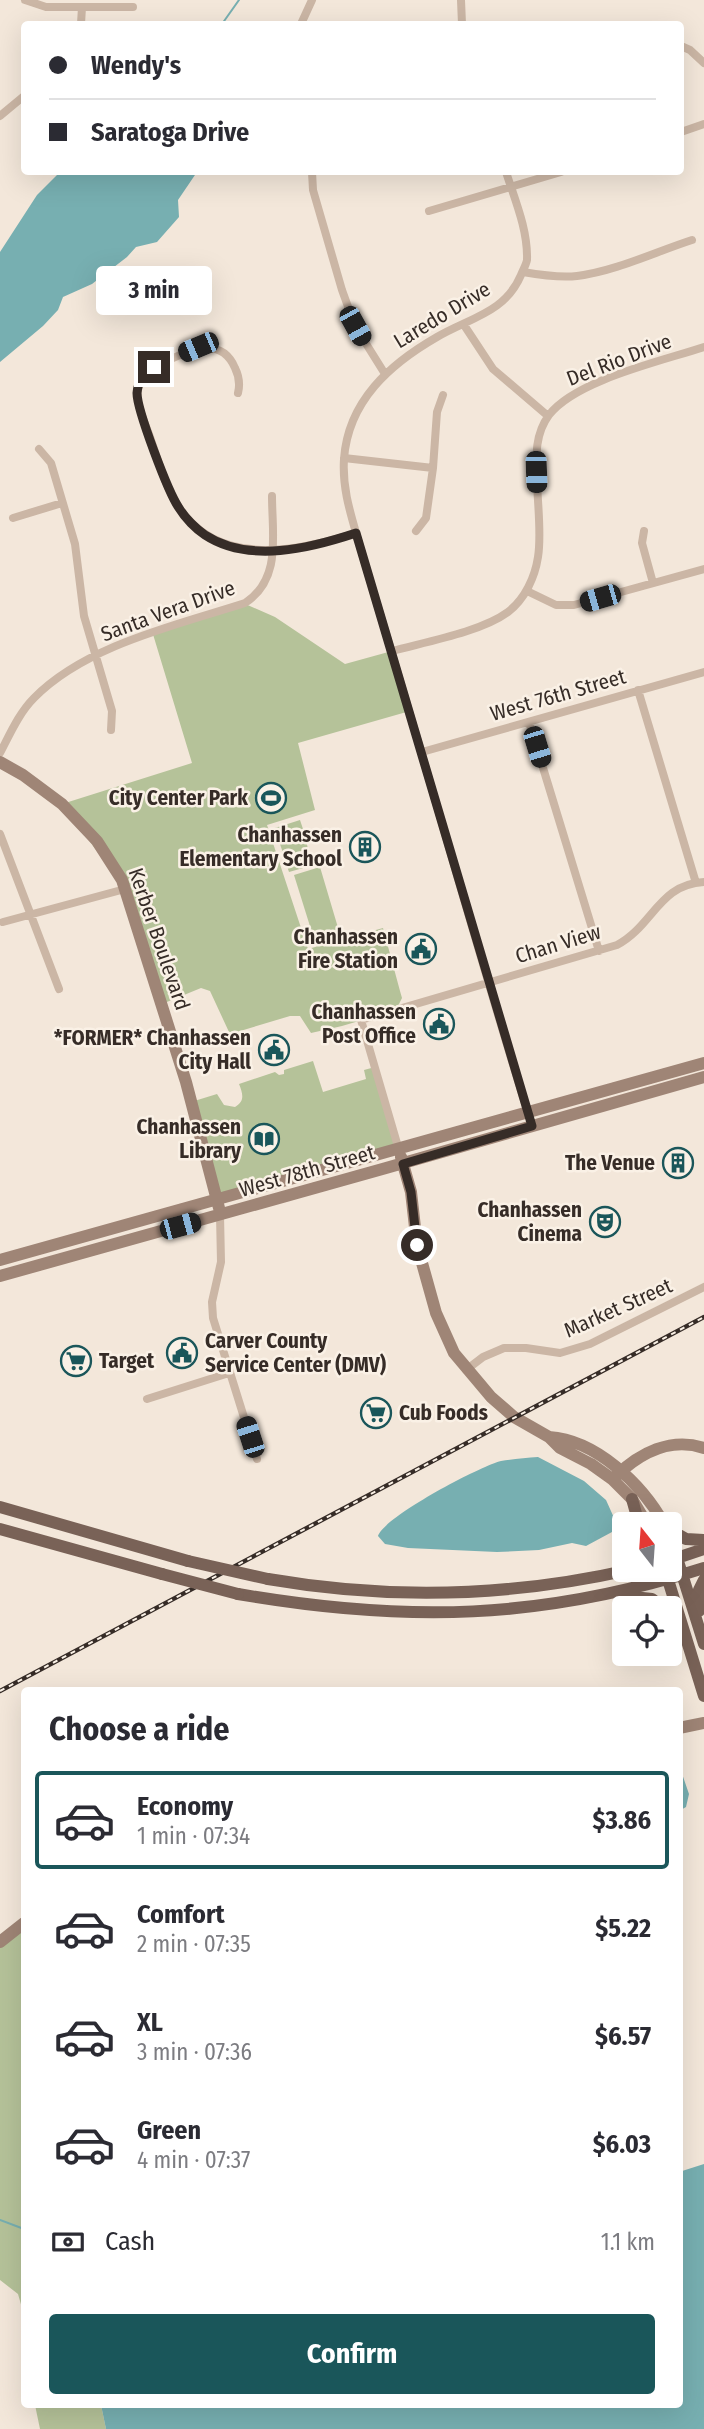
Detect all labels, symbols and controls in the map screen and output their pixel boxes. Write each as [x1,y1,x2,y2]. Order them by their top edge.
text: Wendy's [91,50,181,81]
text: Saratoga Drive [91,117,249,148]
callout: 3 min [96,266,212,314]
text: 3 min [128,276,180,304]
street label: Laredo Drive [389,276,495,354]
car [336,303,375,349]
street label: Del Rio Drive [563,328,675,392]
car [175,329,222,365]
route end [138,351,170,383]
car [525,451,548,493]
street label: Santa Vera Drive [97,575,239,647]
car [577,582,624,614]
street label: West 76th Street [487,663,629,727]
car [521,724,554,770]
sports icon: City Center Park [254,781,288,815]
place label: City Center Park [109,785,248,811]
place label: Chanhassen Elementary School [179,822,342,872]
building icon: Chanhassen Elementary School [348,830,382,864]
street label: Kerber Boulevard [122,864,196,1014]
street label: Chan View [512,919,604,969]
place label: Chanhassen Fire Station [294,924,398,974]
public building icon: Chanhassen Fire Station [404,932,438,966]
place label: Chanhassen Post Office [312,999,416,1049]
public building icon: Chanhassen Post Office [422,1007,456,1041]
place label: *FORMER* Chanhassen City Hall [54,1025,251,1075]
public building icon: *FORMER* Chanhassen City Hall [257,1033,291,1067]
place label: Chanhassen Library [137,1114,242,1164]
library icon: Chanhassen Library [247,1122,281,1156]
street label: West 78th Street [236,1139,378,1203]
building icon: The Venue [661,1146,695,1180]
place label: The Venue [565,1150,655,1176]
place label: Chanhassen Cinema [478,1197,582,1247]
theatre icon: Chanhassen Cinema [588,1205,622,1239]
car [157,1210,204,1242]
route start [401,1229,433,1261]
street label: Market Street [560,1272,676,1343]
place label: Carver County Service Center (DMV) [205,1328,386,1378]
public building icon: Carver County Service Center (DMV) [165,1336,199,1370]
supermarket icon: Target [59,1344,93,1378]
place label: Target [99,1348,155,1374]
supermarket icon: Cub Foods [359,1396,393,1430]
place label: Cub Foods [399,1400,488,1426]
car [234,1414,267,1460]
north arrow [612,1512,682,1582]
map controls [612,1512,682,1666]
button: locate [612,1596,682,1666]
text: Choose a ride [49,1710,230,1748]
icon: car [53,1789,116,1852]
text: Economy [137,1791,233,1822]
text: $3.86 [592,1805,651,1836]
text: 1 min · 07:34 [137,1822,250,1850]
icon: car [53,1897,116,1960]
text: Comfort [137,1899,225,1930]
text: $5.22 [595,1913,651,1944]
text: 2 min · 07:35 [137,1930,251,1958]
icon: car [53,2005,116,2068]
text: XL [137,2007,163,2038]
text: $6.57 [595,2021,651,2052]
text: 3 min · 07:36 [137,2038,252,2066]
icon: car [53,2113,116,2176]
text: Green [137,2115,201,2146]
text: $6.03 [593,2129,651,2160]
text: 4 min · 07:37 [137,2146,250,2174]
icon: cash [49,2223,87,2261]
text: Cash [105,2226,155,2257]
text: 1.1 km [601,2228,655,2256]
button: Confirm [49,2314,655,2394]

